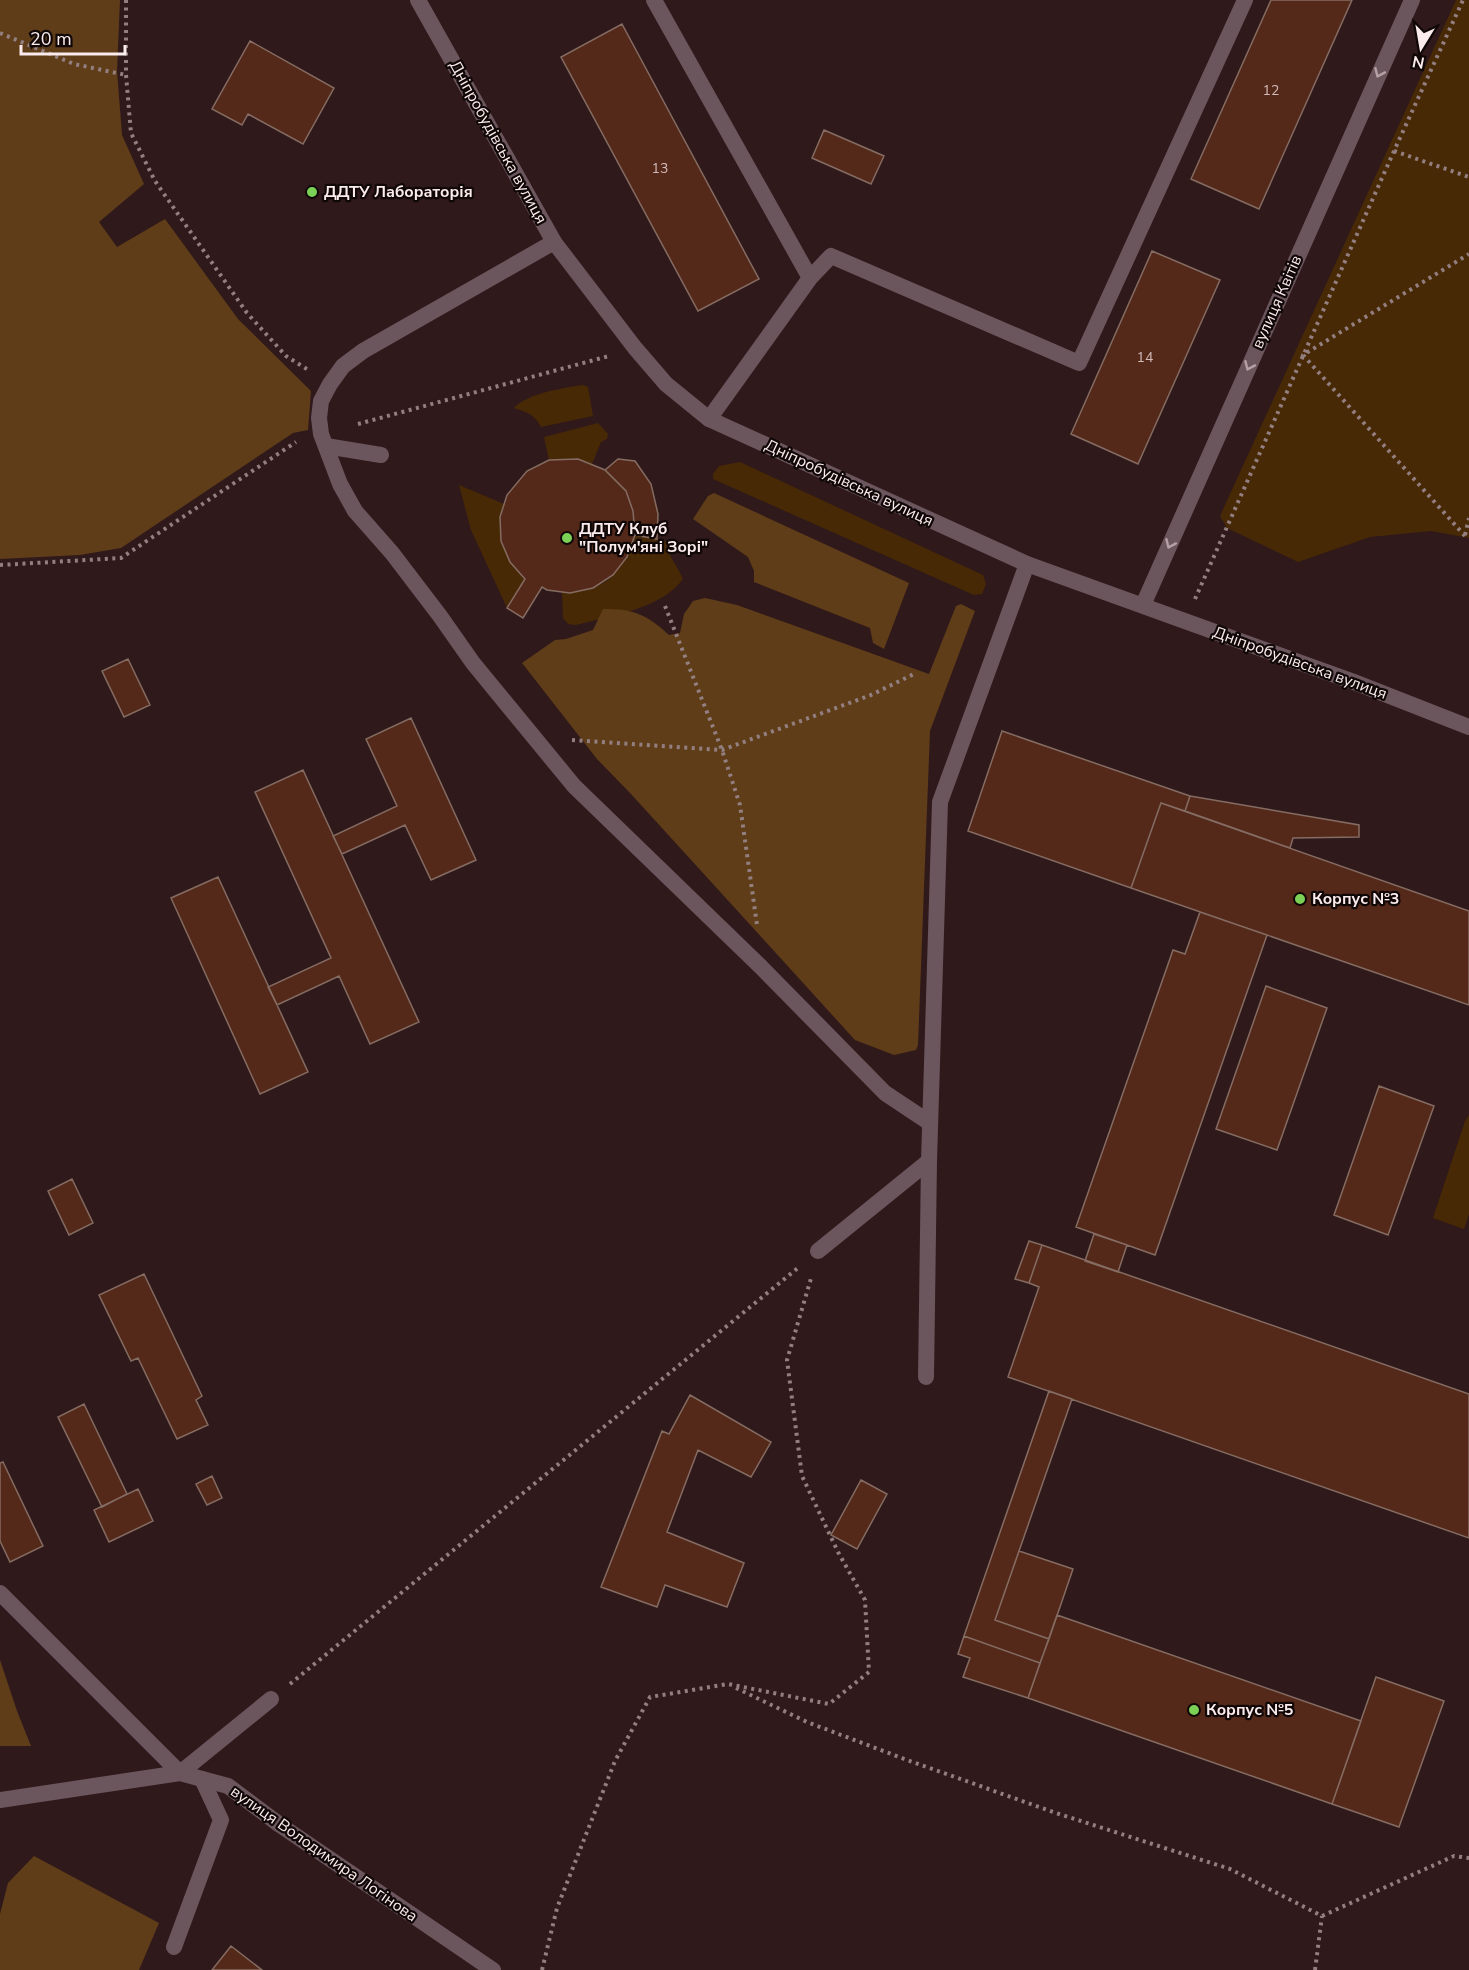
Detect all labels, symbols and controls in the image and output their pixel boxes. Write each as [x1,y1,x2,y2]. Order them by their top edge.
scale bar [21,18,124,56]
north arrow [1391,18,1451,78]
text: 20 m [30,27,72,51]
text: N [1410,50,1426,74]
street label: Дніпробудівська вулиця [444,56,552,228]
one-way arrow [1375,66,1387,77]
house number: 12 [1263,81,1279,100]
house number: 13 [652,159,668,178]
place label: ДДТУ Лабораторія [324,181,473,203]
marker: ДДТУ Лабораторія [305,185,319,199]
street label: вулиця Квітів [1247,252,1308,352]
house number: 14 [1137,348,1153,367]
one-way arrow [1244,360,1256,371]
street label: Дніпробудівська вулиця [761,434,937,532]
place label: ДДТУ Клуб "Полум'яні Зорі" [579,518,708,558]
marker: ДДТУ Клуб "Полум'яні Зорі" [560,531,574,545]
one-way arrow [1165,538,1177,549]
street label: Дніпробудівська вулиця [1210,621,1390,705]
place label: Корпус №3 [1312,888,1399,910]
marker: Корпус №3 [1293,892,1307,906]
place label: Корпус №5 [1206,1699,1293,1721]
marker: Корпус №5 [1187,1703,1201,1717]
street label: вулиця Володимира Логінова [226,1781,422,1927]

